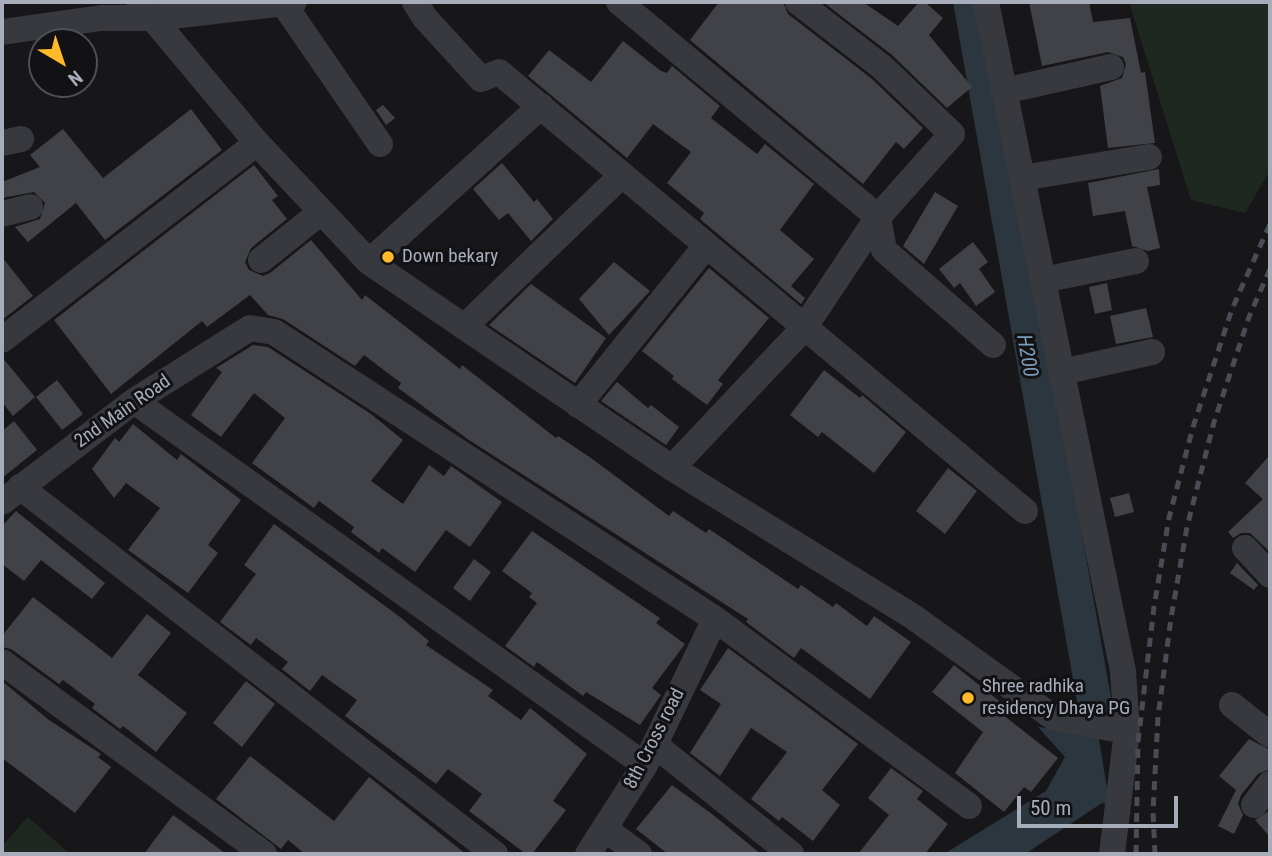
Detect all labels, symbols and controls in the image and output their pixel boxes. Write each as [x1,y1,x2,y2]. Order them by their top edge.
north arrow [28,28,98,98]
text: N [64,66,87,91]
place label: Down bekary [402,246,498,268]
marker: Down bekary [380,249,396,265]
water label: H200 [1010,333,1042,379]
street label: 2nd Main Road [71,371,175,453]
place label: Shree radhika residency Dhaya PG [982,676,1130,720]
street label: 8th Cross road [620,685,690,793]
marker: Shree radhika residency Dhaya PG [960,690,976,706]
scale bar [1020,782,1181,826]
text: 50 m [1030,796,1071,820]

